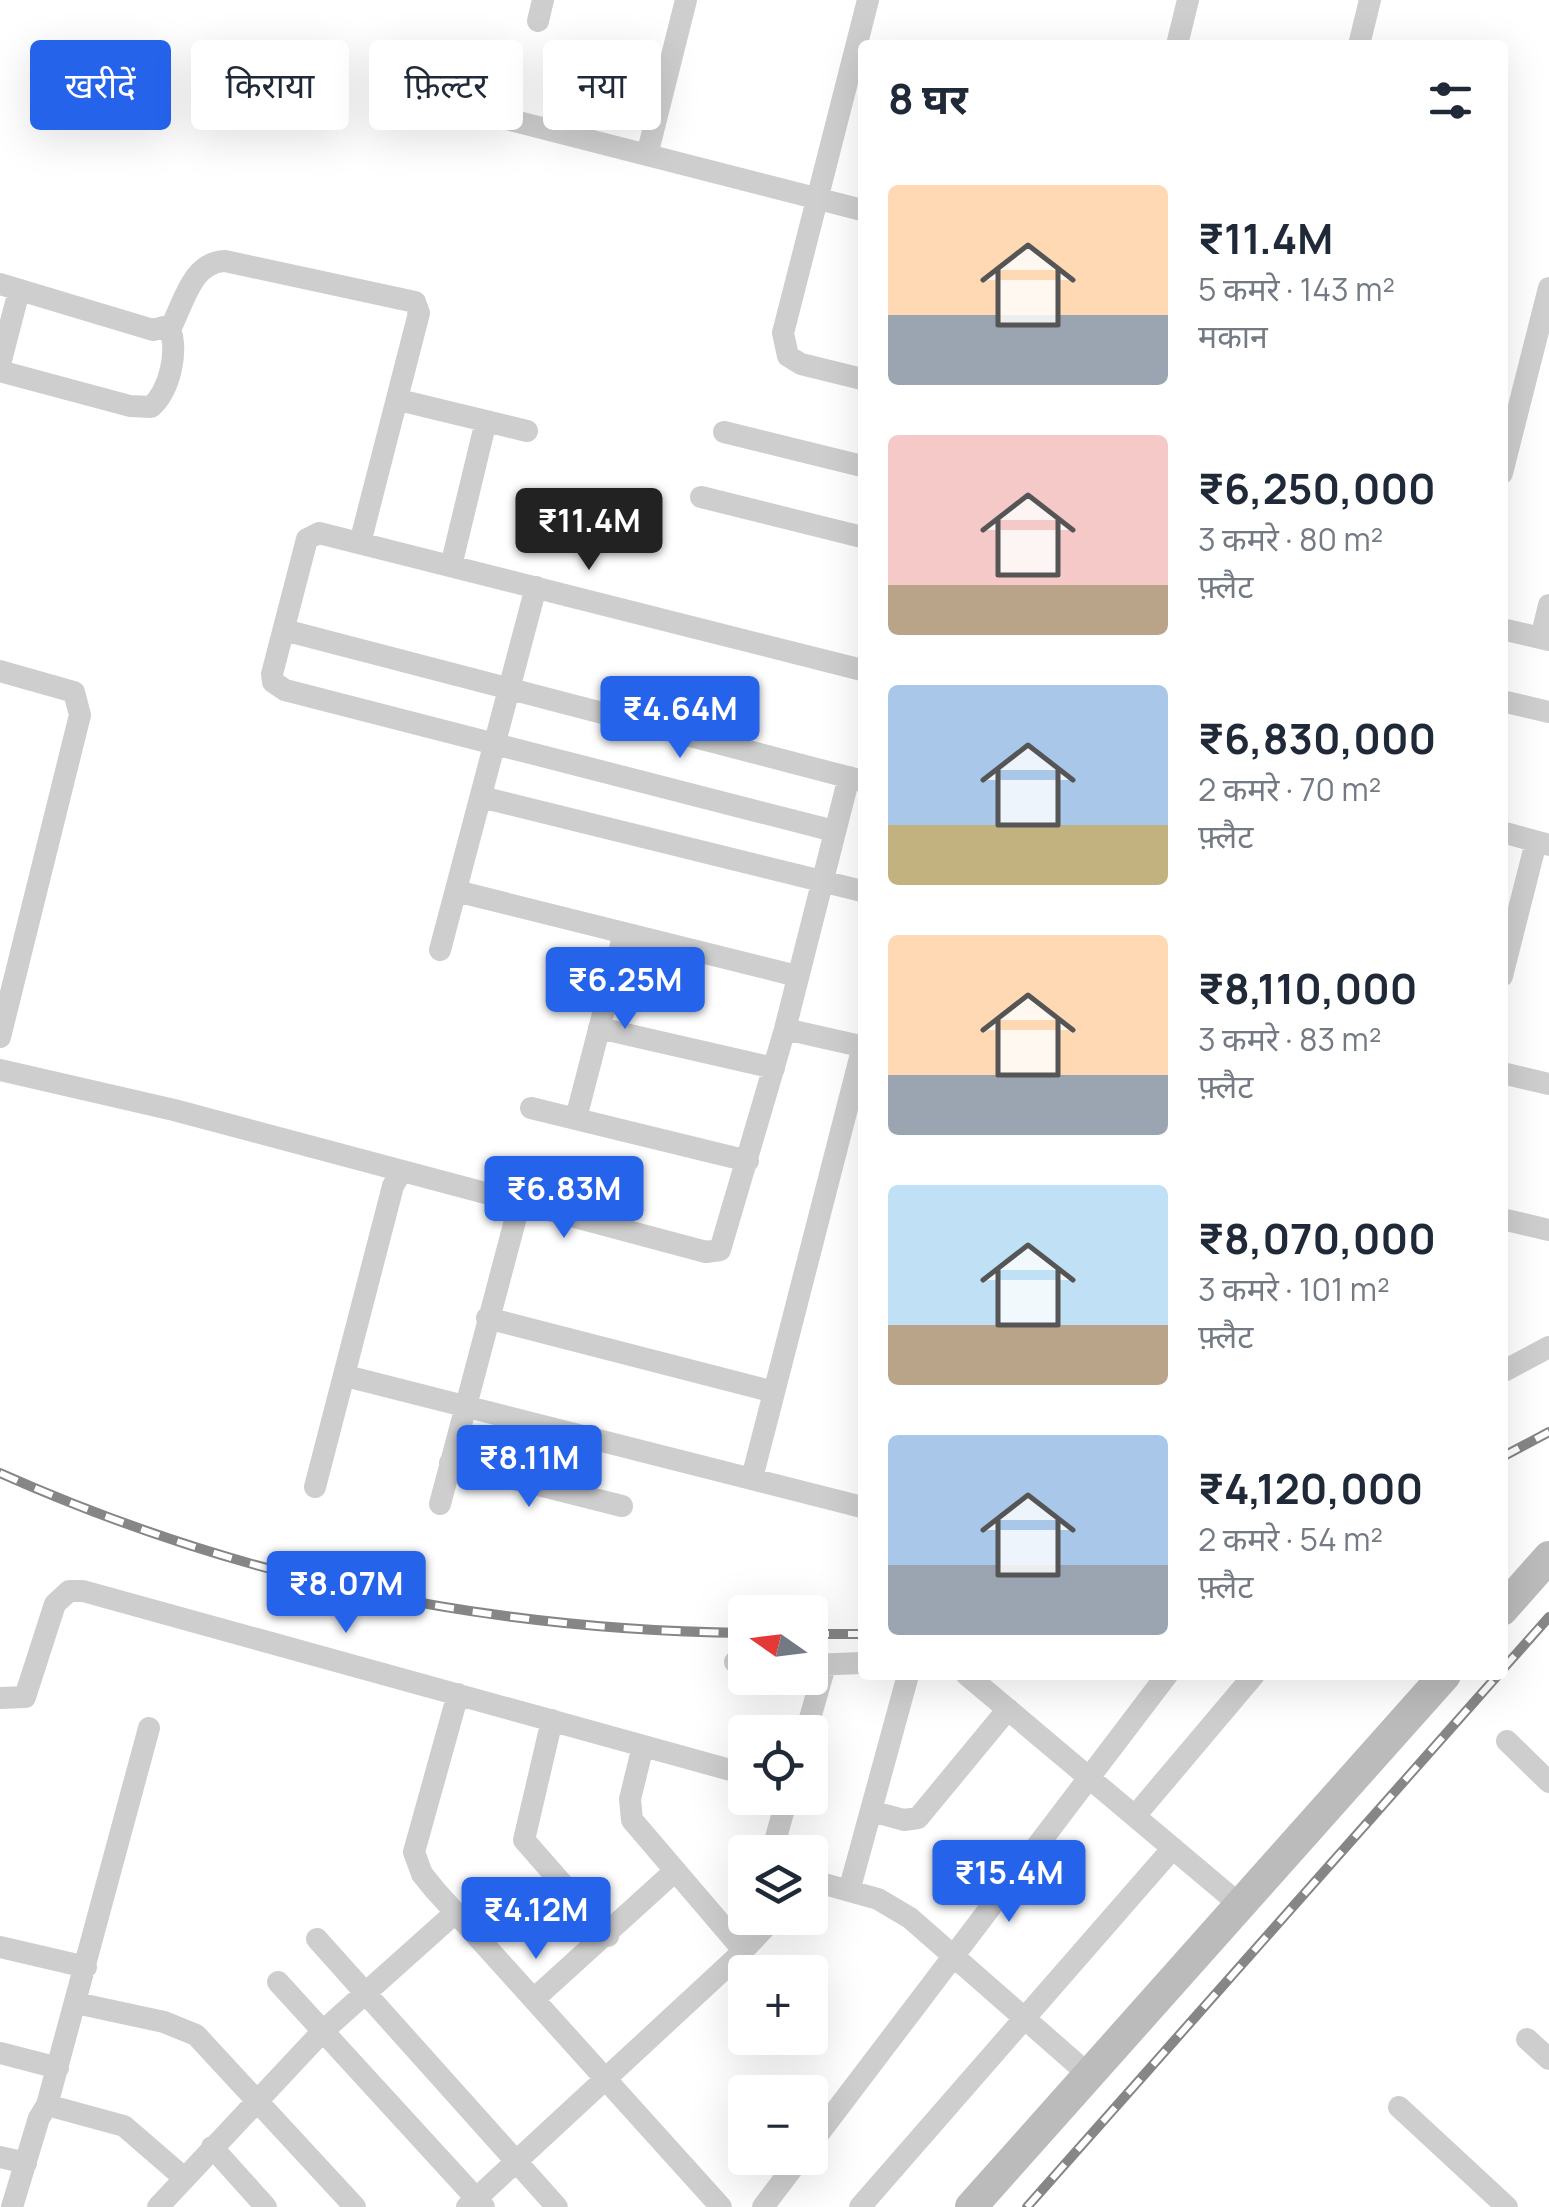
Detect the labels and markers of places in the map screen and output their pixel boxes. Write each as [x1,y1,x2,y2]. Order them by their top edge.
pin: ₹11.4M [508,488,670,573]
pin: ₹4.64M [599,676,761,761]
pin: ₹6.25M [544,947,706,1032]
pin: ₹6.83M [483,1156,645,1241]
pin: ₹8.11M [448,1425,610,1510]
pin: ₹8.07M [265,1551,427,1636]
pin: ₹15.4M [928,1840,1090,1925]
pin: ₹4.12M [455,1877,617,1962]

